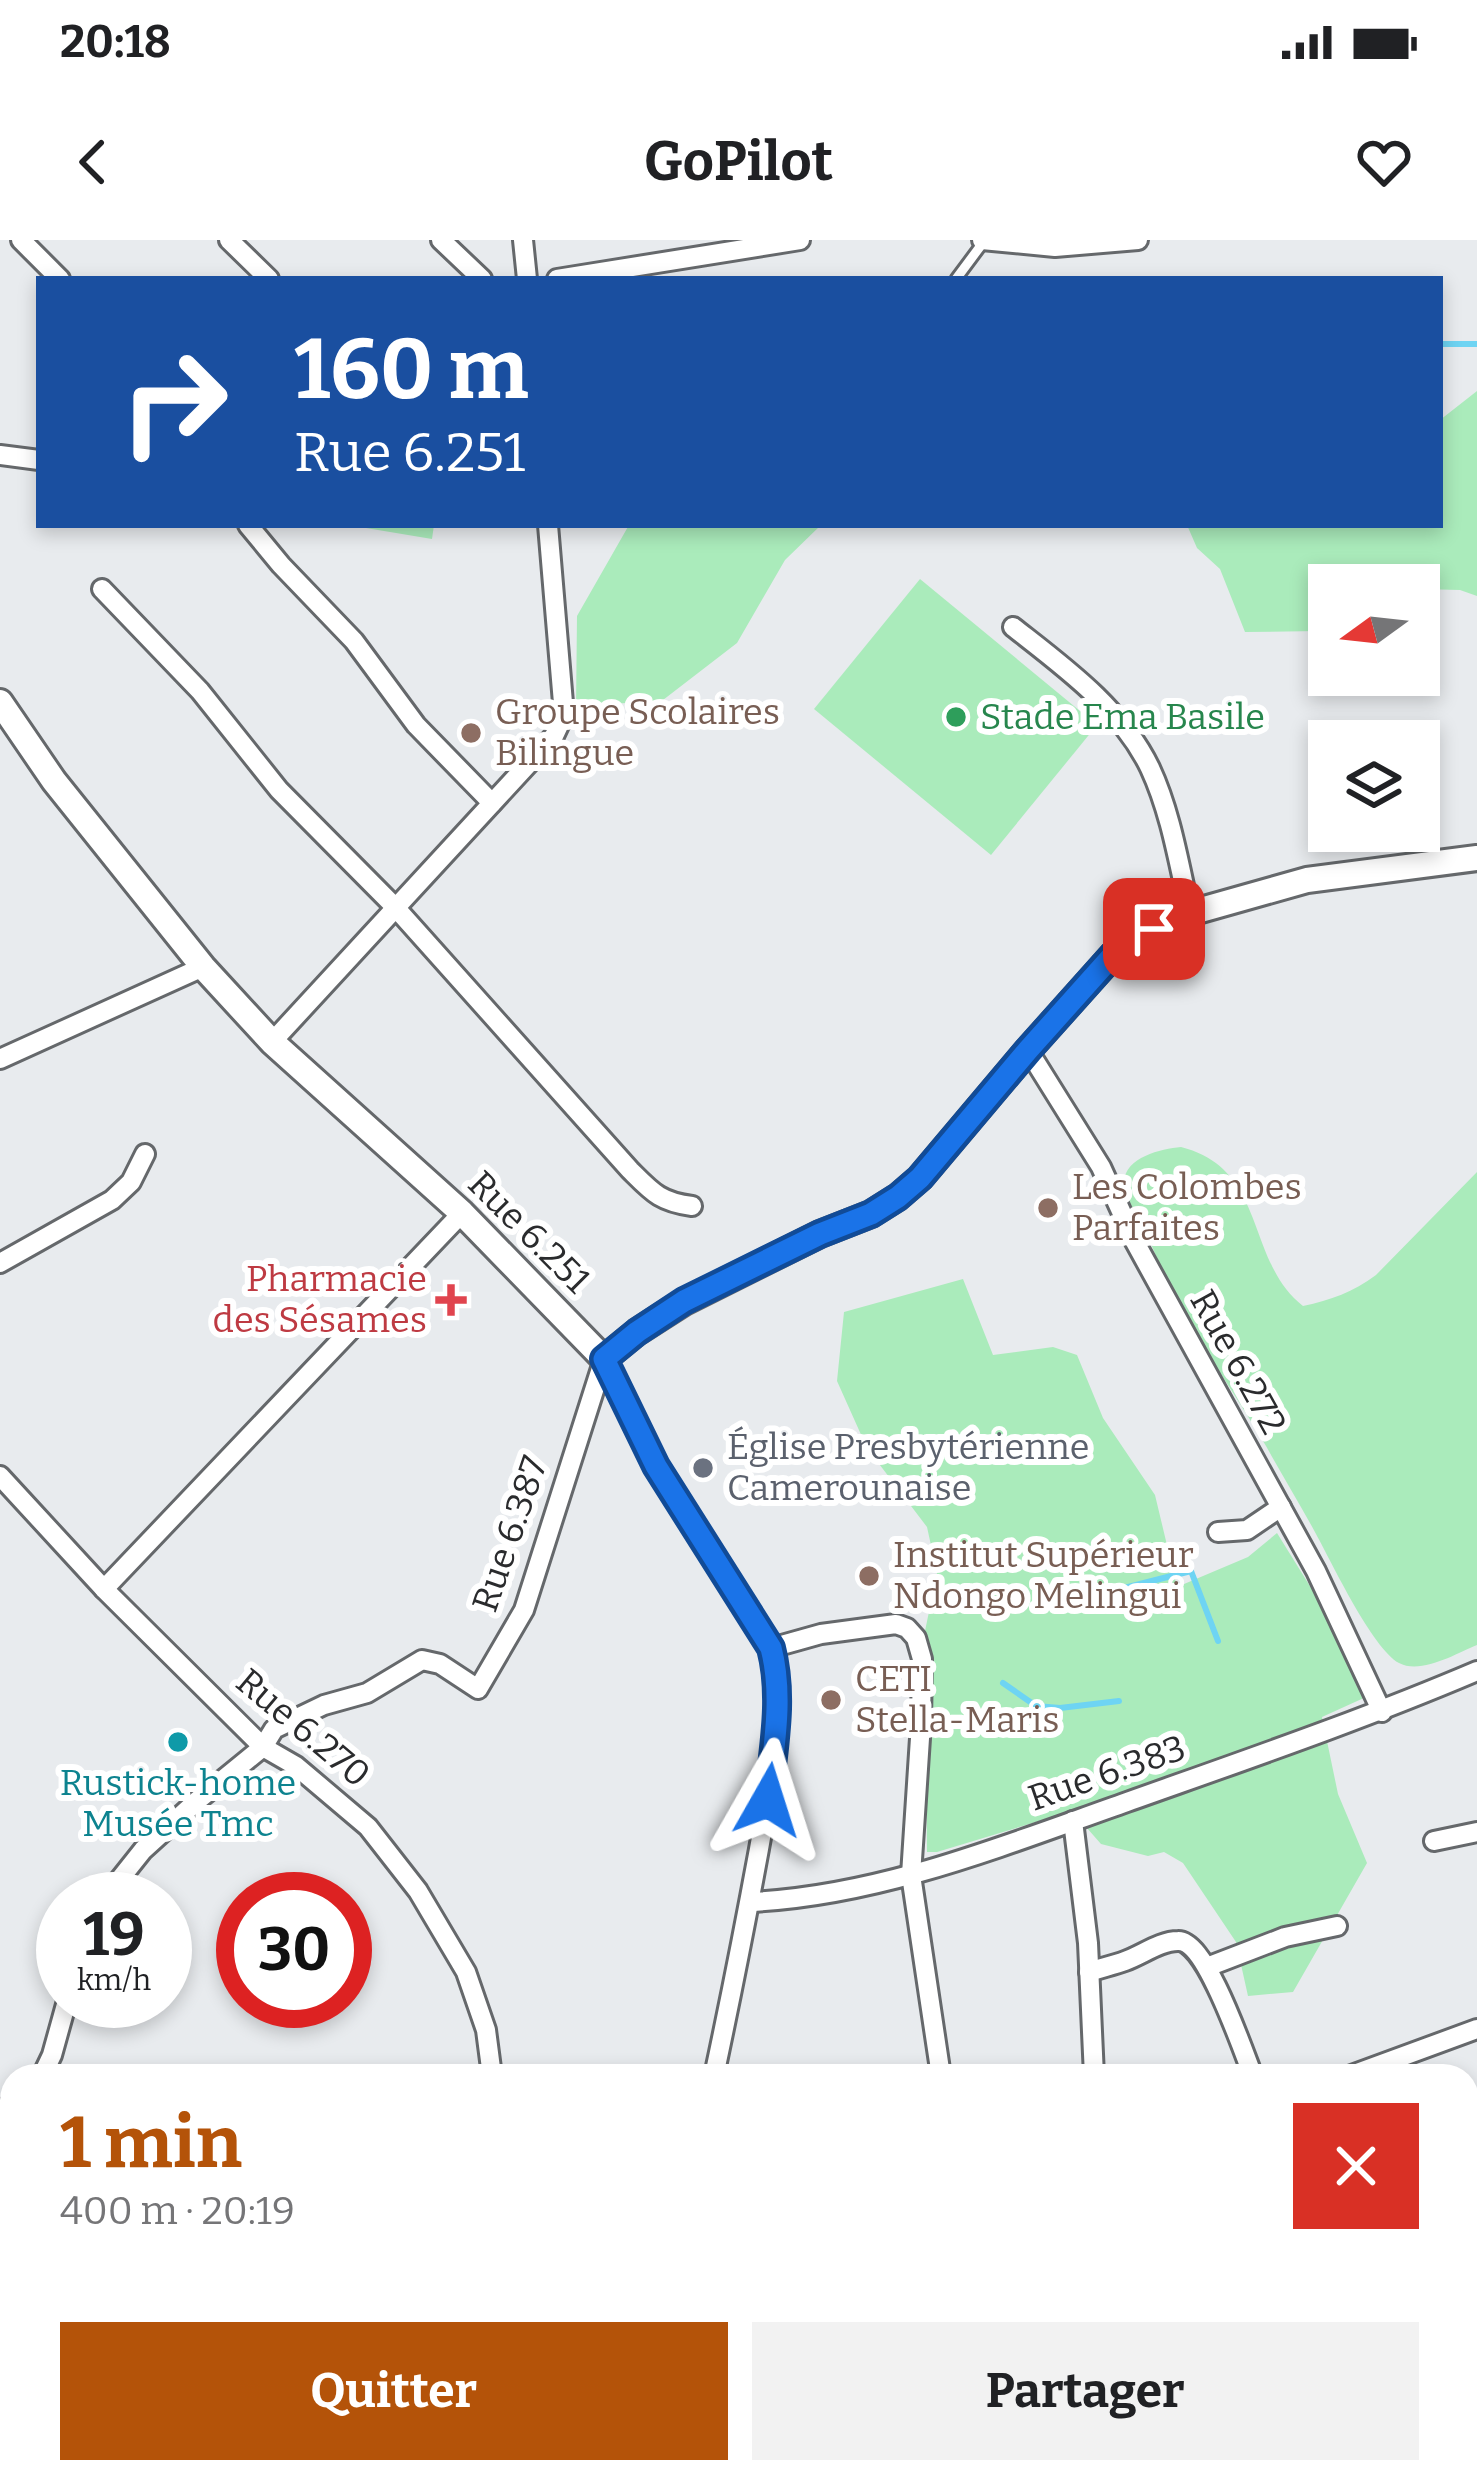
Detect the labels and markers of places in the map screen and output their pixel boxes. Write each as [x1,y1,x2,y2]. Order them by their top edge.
place label: Groupe Scolaires Bilingue [495,690,780,775]
place label: Stade Ema Basile [980,695,1265,739]
marker: Stade Ema Basile [943,704,969,730]
marker: Groupe Scolaires Bilingue [458,720,484,746]
pin [1103,878,1205,980]
place label: Les Colombes Parfaites [1072,1165,1302,1250]
marker: Les Colombes Parfaites [1035,1195,1061,1221]
place label: Pharmacie des Sésames [213,1257,427,1342]
marker: Pharmacie des Sésames [438,1287,464,1313]
place label: Église Presbytérienne Camerounaise [727,1425,1090,1510]
marker: Église Presbytérienne Camerounaise [690,1455,716,1481]
place label: Institut Supérieur Ndongo Melingui [893,1533,1194,1618]
marker: Institut Supérieur Ndongo Melingui [856,1563,882,1589]
place label: CETI Stella-Maris [855,1657,1059,1742]
marker: CETI Stella-Maris [818,1687,844,1713]
marker: Rustick-home Musée Tmc [165,1729,191,1755]
place label: Rustick-home Musée Tmc [60,1761,296,1846]

